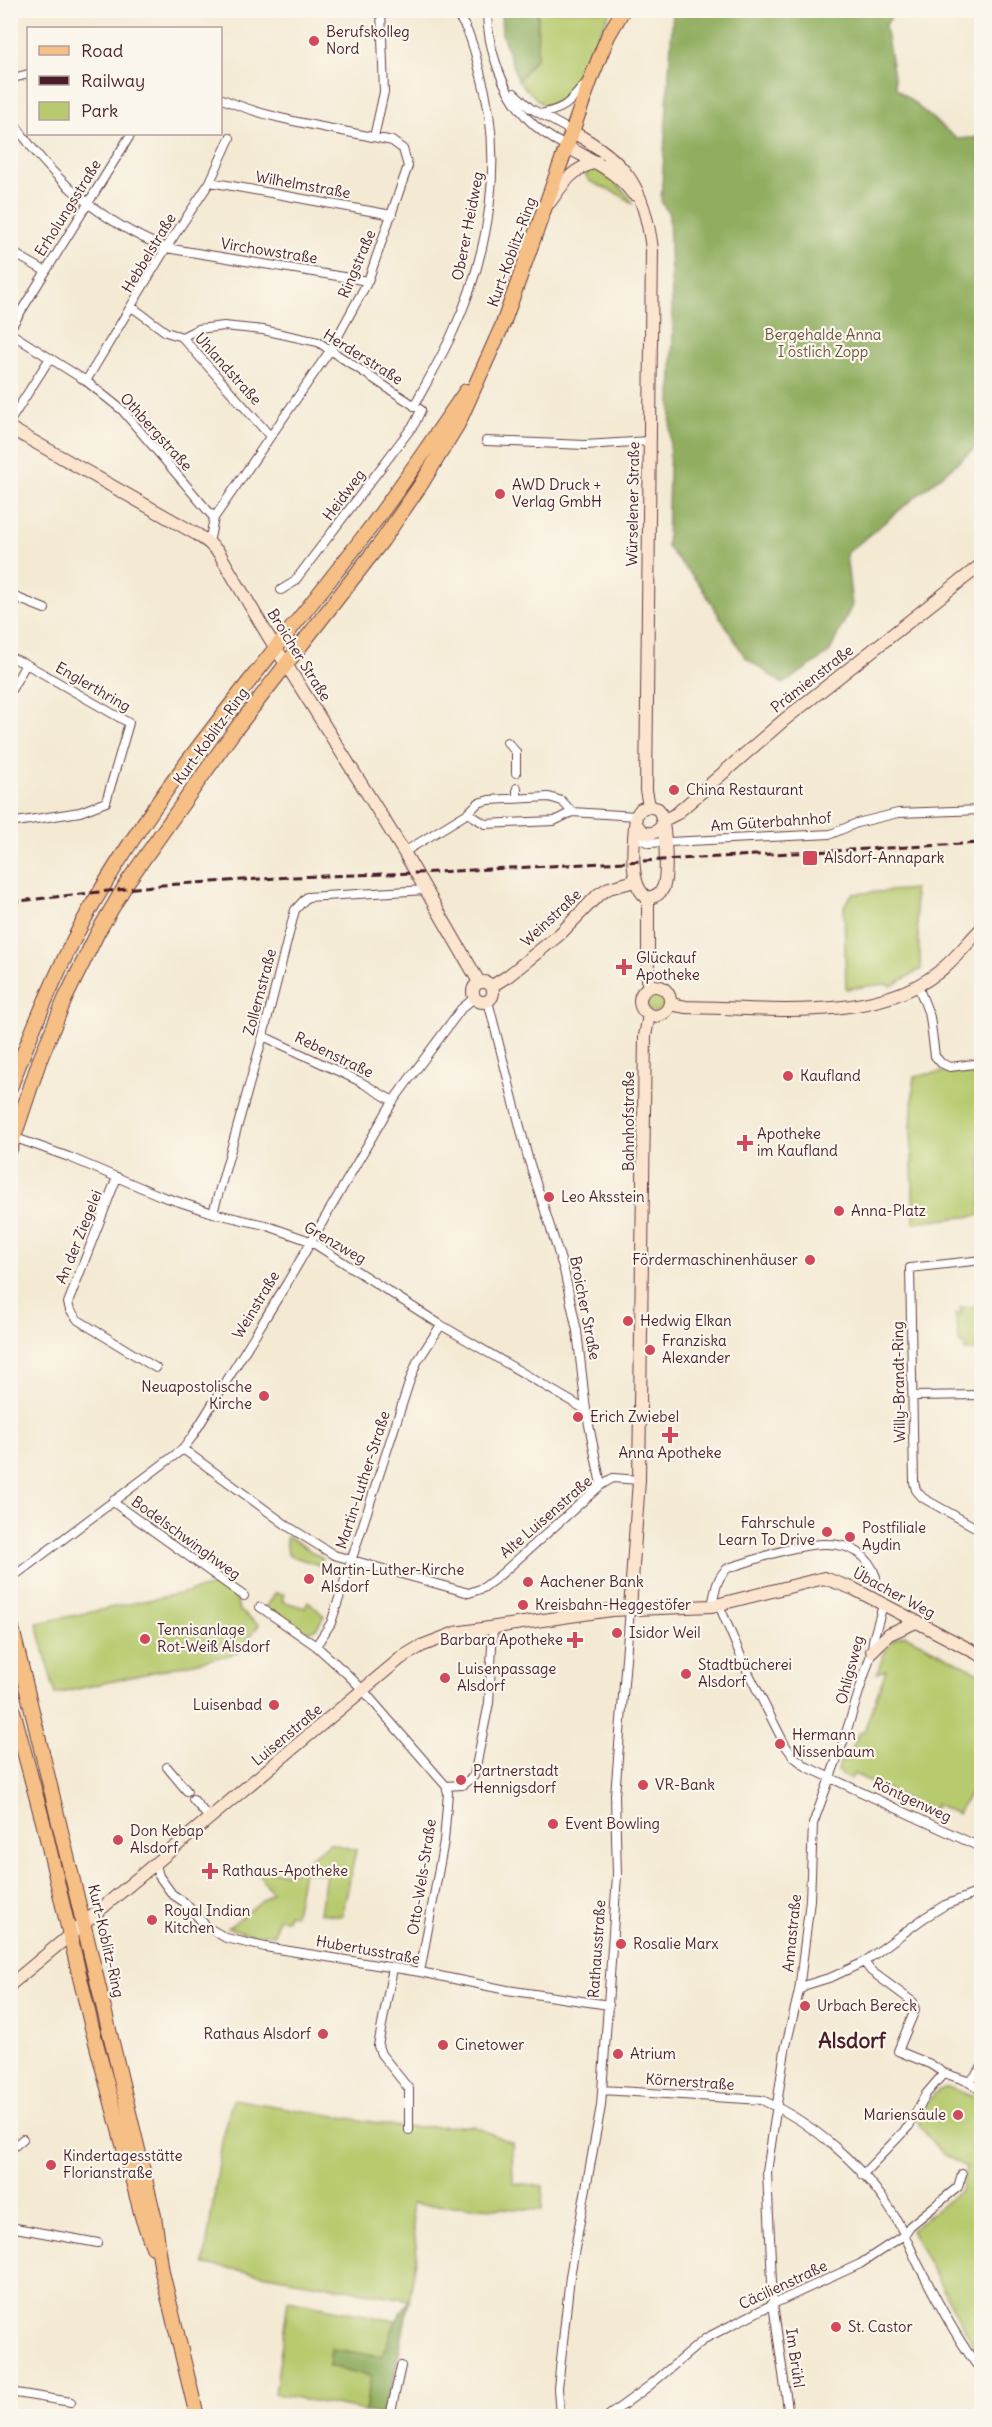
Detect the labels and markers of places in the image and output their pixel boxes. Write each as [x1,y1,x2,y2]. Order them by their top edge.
place label: Berufskolleg Nord [326,22,410,58]
marker: Berufskolleg Nord [307,34,321,48]
place label: AWD Druck + Verlag GmbH [512,475,602,511]
marker: AWD Druck + Verlag GmbH [493,487,507,501]
place label: China Restaurant [686,780,803,799]
marker: China Restaurant [667,783,681,797]
place label: Alsdorf-Annapark [824,848,945,867]
marker: Alsdorf-Annapark [801,849,819,867]
place label: Glückauf Apotheke [636,948,700,984]
marker: Glückauf Apotheke [617,960,631,974]
place label: Kaufland [800,1066,861,1085]
marker: Kaufland [781,1069,795,1083]
place label: Apotheke im Kaufland [757,1124,838,1160]
marker: Apotheke im Kaufland [738,1136,752,1150]
place label: Leo Aksstein [561,1187,645,1206]
marker: Leo Aksstein [542,1190,556,1204]
place label: Anna-Platz [851,1201,926,1220]
marker: Anna-Platz [832,1204,846,1218]
place label: Fördermaschinenhäuser [632,1250,798,1269]
marker: Fördermaschinenhäuser [803,1253,817,1267]
place label: Hedwig Elkan [640,1311,732,1330]
marker: Hedwig Elkan [621,1314,635,1328]
place label: Franziska Alexander [662,1331,730,1367]
marker: Franziska Alexander [643,1343,657,1357]
place label: Neuapostolische Kirche [141,1377,252,1413]
marker: Neuapostolische Kirche [257,1389,271,1403]
place label: Erich Zwiebel [590,1407,679,1426]
marker: Erich Zwiebel [571,1410,585,1424]
marker: Anna Apotheke [663,1428,677,1442]
place label: Anna Apotheke [618,1443,722,1462]
place label: Fahrschule Learn To Drive [718,1513,815,1549]
place label: Postfiliale Aydin [862,1518,926,1554]
marker: Fahrschule Learn To Drive [820,1525,834,1539]
marker: Postfiliale Aydin [843,1530,857,1544]
place label: Martin-Luther-Kirche Alsdorf [321,1560,464,1596]
marker: Martin-Luther-Kirche Alsdorf [302,1572,316,1586]
place label: Aachener Bank [540,1572,644,1591]
marker: Aachener Bank [521,1575,535,1589]
place label: Kreisbahn-Heggestöfer [535,1595,691,1614]
marker: Kreisbahn-Heggestöfer [516,1598,530,1612]
place label: Tennisanlage Rot-Weiß Alsdorf [157,1620,271,1656]
place label: Isidor Weil [629,1623,701,1642]
marker: Isidor Weil [610,1626,624,1640]
place label: Barbara Apotheke [440,1630,563,1649]
marker: Tennisanlage Rot-Weiß Alsdorf [138,1632,152,1646]
marker: Barbara Apotheke [568,1633,582,1647]
place label: Stadtbücherei Alsdorf [698,1655,792,1691]
place label: Luisenpassage Alsdorf [457,1659,556,1695]
marker: Stadtbücherei Alsdorf [679,1667,693,1681]
marker: Luisenpassage Alsdorf [438,1671,452,1685]
place label: Luisenbad [193,1695,262,1714]
marker: Luisenbad [267,1698,281,1712]
place label: Hermann Nissenbaum [792,1725,875,1761]
marker: Hermann Nissenbaum [773,1737,787,1751]
place label: Partnerstadt Hennigsdorf [473,1761,559,1797]
marker: Partnerstadt Hennigsdorf [454,1773,468,1787]
place label: VR-Bank [655,1775,715,1794]
marker: VR-Bank [636,1778,650,1792]
place label: Event Bowling [565,1814,660,1833]
marker: Event Bowling [546,1817,560,1831]
place label: Don Kebap Alsdorf [130,1821,204,1857]
marker: Don Kebap Alsdorf [111,1833,125,1847]
place label: Rathaus-Apotheke [222,1861,348,1880]
marker: Rathaus-Apotheke [203,1864,217,1878]
place label: Royal Indian Kitchen [164,1901,251,1937]
marker: Royal Indian Kitchen [145,1913,159,1927]
place label: Rosalie Marx [633,1934,719,1953]
marker: Rosalie Marx [614,1937,628,1951]
place label: Urbach Bereck [817,1996,917,2015]
marker: Urbach Bereck [798,1999,812,2013]
place label: Rathaus Alsdorf [204,2024,312,2043]
marker: Rathaus Alsdorf [316,2027,330,2041]
place label: Cinetower [455,2035,524,2054]
marker: Cinetower [436,2038,450,2052]
place label: Atrium [630,2044,676,2063]
marker: Atrium [611,2047,625,2061]
place label: Mariensäule [864,2105,946,2124]
marker: Mariensäule [951,2108,965,2122]
place label: Kindertagesstätte Florianstraße [63,2146,183,2182]
marker: Kindertagesstätte Florianstraße [44,2158,58,2172]
place label: St. Castor [848,2317,913,2336]
marker: St. Castor [829,2320,843,2334]

